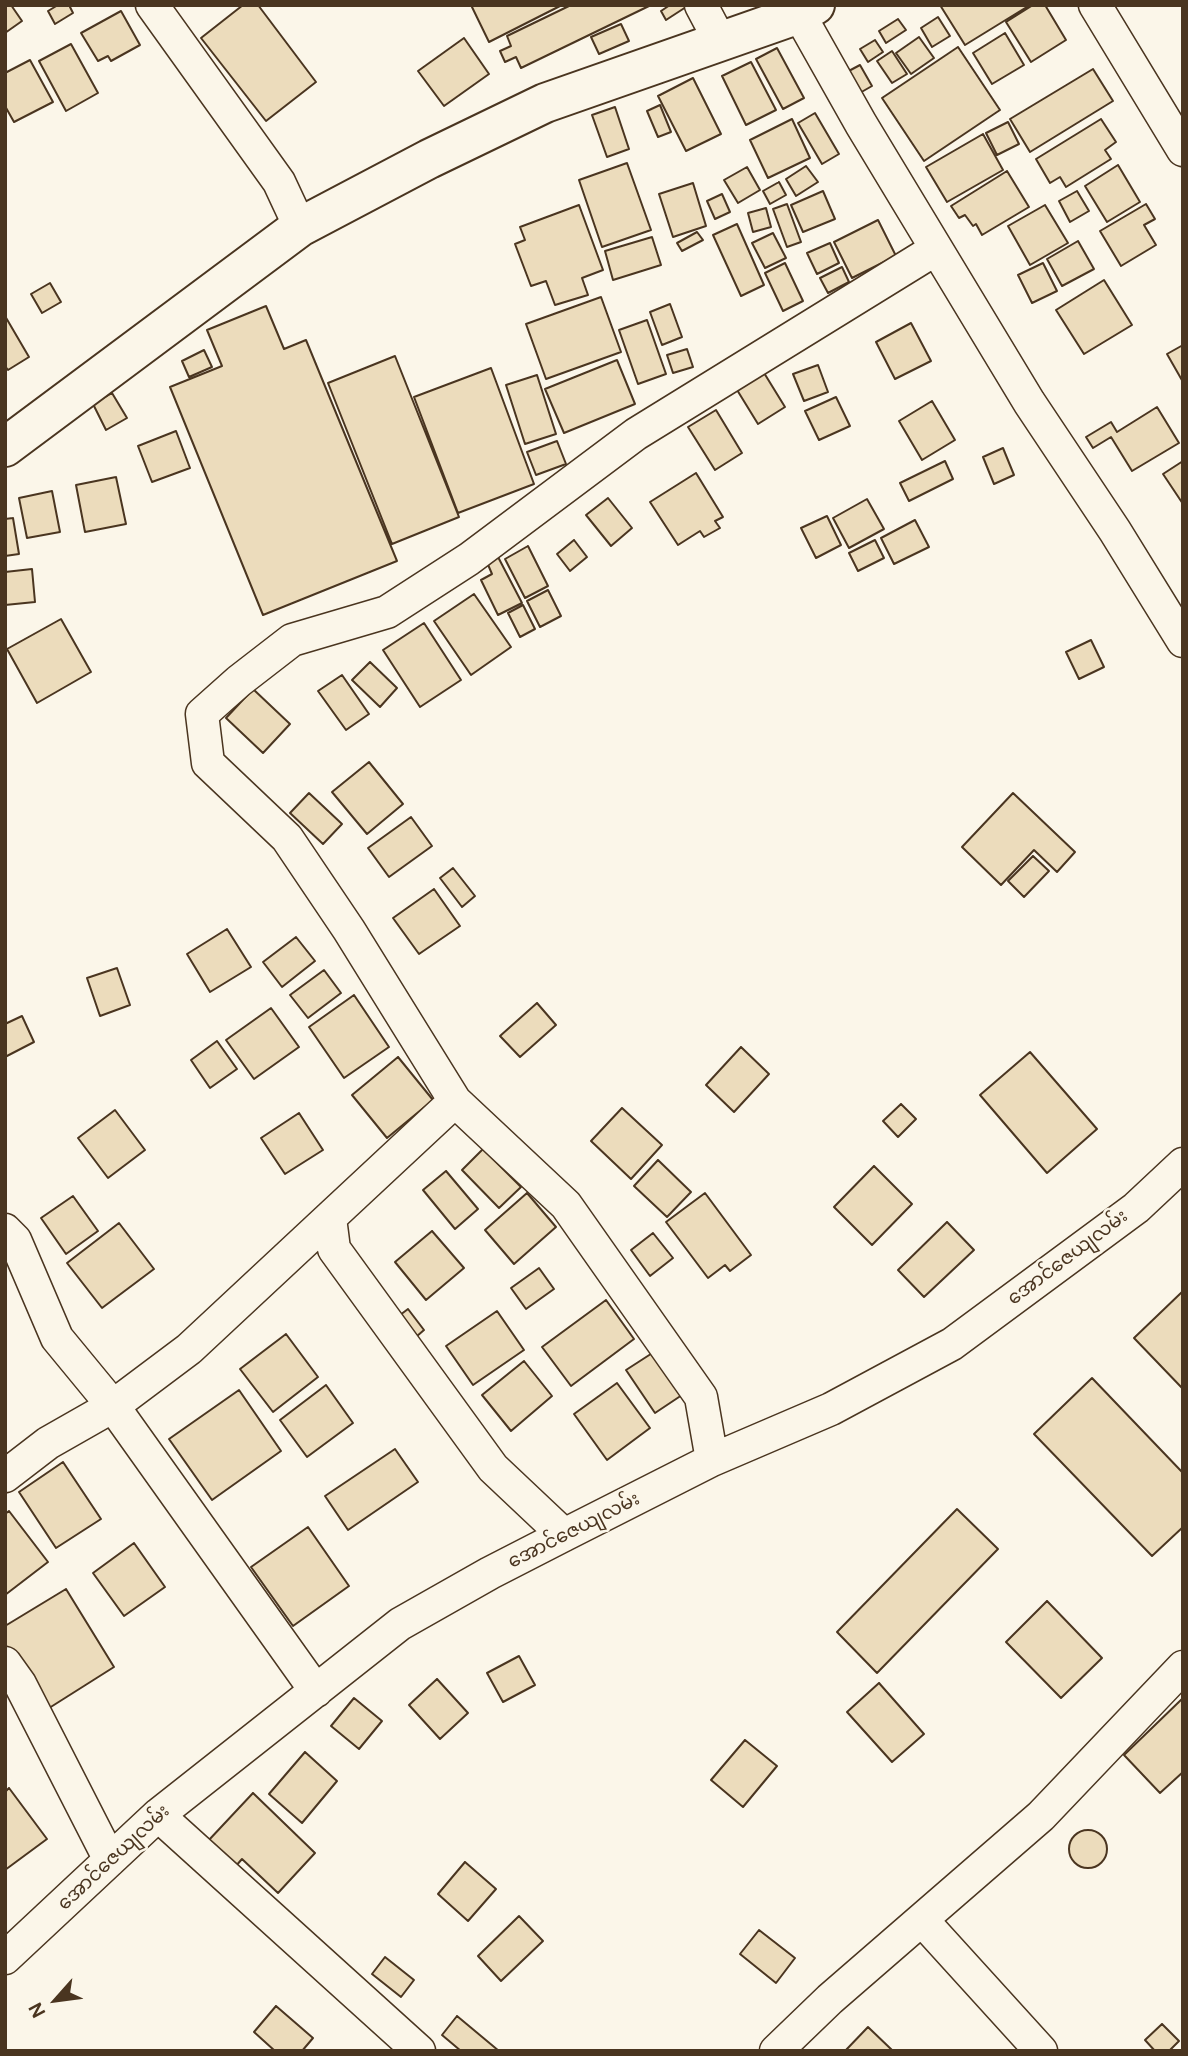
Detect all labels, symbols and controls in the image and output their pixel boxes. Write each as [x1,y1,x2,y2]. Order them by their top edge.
street label: အောင်ဇေယျလမ်း [1003,1205,1133,1311]
street label: အောင်ဇေယျလမ်း [504,1488,644,1574]
street label: အောင်ဇေယျလမ်း [53,1800,175,1916]
north arrow [21,1965,91,2035]
text: N [23,1998,51,2022]

